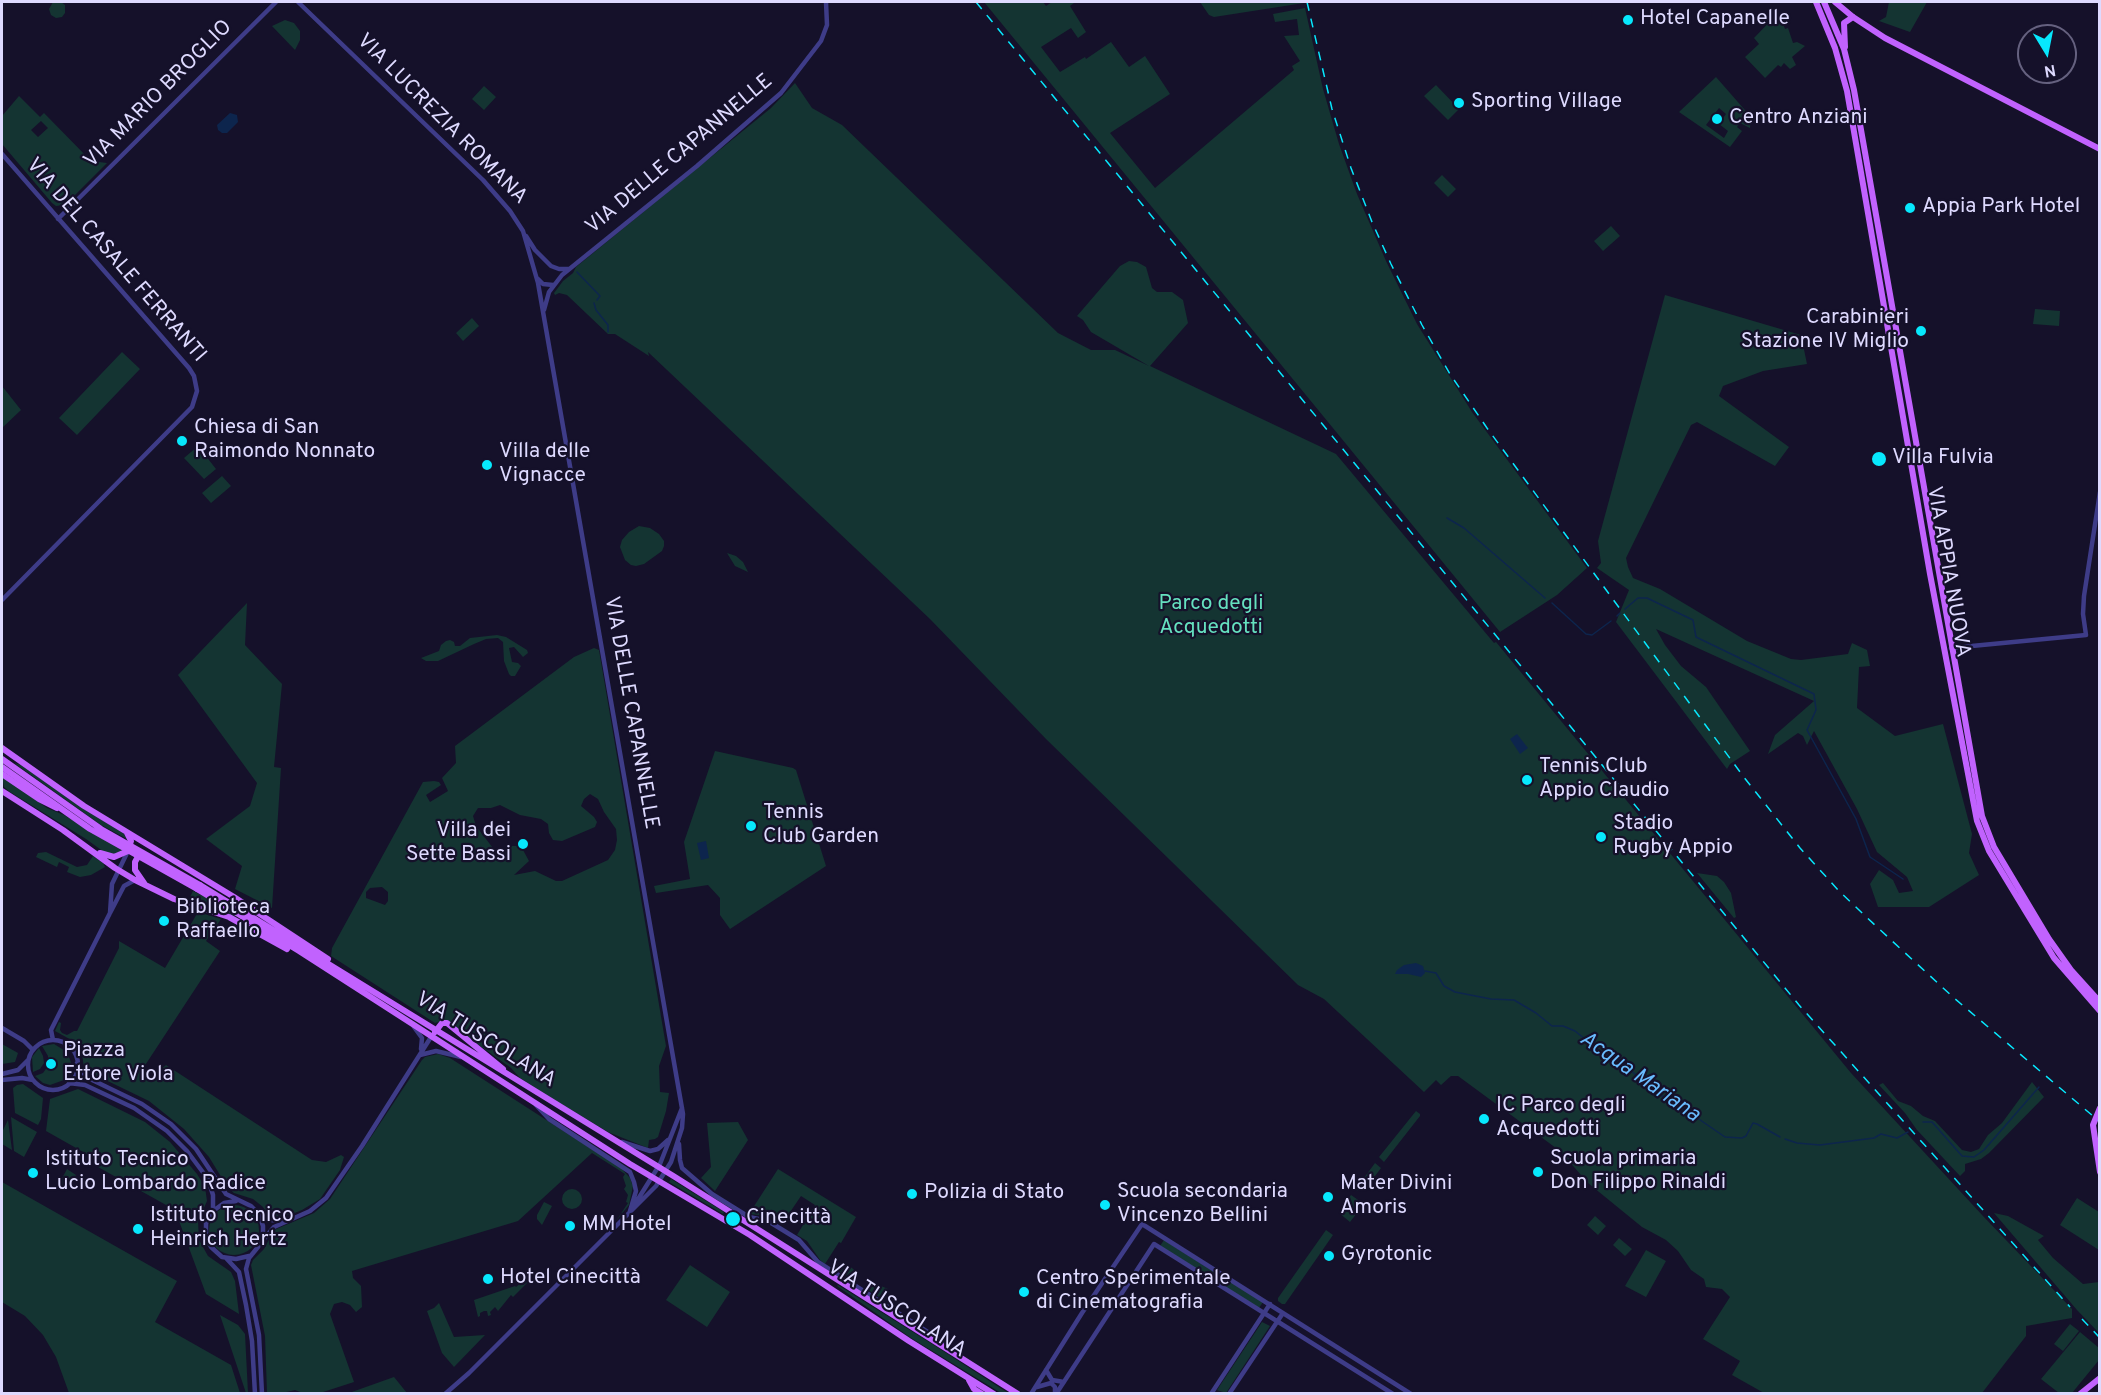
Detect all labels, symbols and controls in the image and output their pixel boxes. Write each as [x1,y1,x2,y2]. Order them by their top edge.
place label: Hotel Capanelle [1640,7,1790,33]
marker: Hotel Capanelle [1621,13,1635,27]
street label: VIA MARIO BROGLIO [80,16,238,174]
north arrow [2017,24,2077,84]
street label: VIA LUCREZIA ROMANA [350,29,532,211]
text: N [2042,59,2057,81]
street label: VIA DELLE CAPANNELLE [581,69,779,241]
place label: Sporting Village [1471,90,1622,116]
marker: Sporting Village [1452,96,1466,110]
place label: Centro Anziani [1729,106,1868,132]
marker: Centro Anziani [1710,112,1724,126]
street label: VIA DEL CASALE FERRANTI [19,154,211,368]
place label: Appia Park Hotel [1922,195,2080,221]
marker: Appia Park Hotel [1903,201,1917,215]
place label: Carabinieri Stazione IV Miglio [1741,306,1909,356]
marker: Carabinieri Stazione IV Miglio [1914,324,1928,338]
place label: Chiesa di San Raimondo Nonnato [194,416,375,466]
marker: Chiesa di San Raimondo Nonnato [175,434,189,448]
place label: Villa delle Vignacce [499,440,590,490]
place label: Villa Fulvia [1892,446,1994,472]
marker: Villa Fulvia [1870,450,1888,468]
marker: Villa delle Vignacce [480,458,494,472]
street label: VIA APPIA NUOVA [1920,485,1974,659]
park label: Parco degli Acquedotti [1158,592,1264,642]
street label: VIA DELLE CAPANNELLE [597,595,663,831]
place label: Tennis Club Appio Claudio [1539,755,1670,805]
marker: Tennis Club Appio Claudio [1520,773,1534,787]
place label: Tennis Club Garden [763,801,879,851]
place label: Stadio Rugby Appio [1613,812,1733,862]
place label: Villa dei Sette Bassi [406,819,511,869]
marker: Tennis Club Garden [744,819,758,833]
marker: Stadio Rugby Appio [1594,830,1608,844]
marker: Villa dei Sette Bassi [516,837,530,851]
place label: Biblioteca Raffaello [176,896,270,946]
marker: Biblioteca Raffaello [157,914,171,928]
street label: VIA TUSCOLANA [410,988,560,1094]
water label: Acqua Mariana [1574,1027,1704,1129]
place label: Piazza Ettore Viola [63,1039,174,1089]
marker: Piazza Ettore Viola [44,1057,58,1071]
place label: IC Parco degli Acquedotti [1496,1094,1626,1144]
marker: IC Parco degli Acquedotti [1477,1112,1491,1126]
place label: Scuola primaria Don Filippo Rinaldi [1550,1147,1726,1197]
place label: Istituto Tecnico Lucio Lombardo Radice [45,1148,266,1198]
marker: Scuola primaria Don Filippo Rinaldi [1531,1165,1545,1179]
marker: Istituto Tecnico Lucio Lombardo Radice [26,1166,40,1180]
place label: Mater Divini Amoris [1340,1172,1452,1222]
place label: Scuola secondaria Vincenzo Bellini [1117,1180,1288,1230]
place label: Polizia di Stato [924,1181,1064,1207]
marker: Polizia di Stato [905,1187,919,1201]
marker: Mater Divini Amoris [1321,1190,1335,1204]
marker: Scuola secondaria Vincenzo Bellini [1098,1198,1112,1212]
place label: Istituto Tecnico Heinrich Hertz [150,1204,294,1254]
place label: Cinecittà [746,1206,831,1232]
marker: Cinecittà [724,1210,742,1228]
place label: MM Hotel [582,1213,671,1239]
marker: MM Hotel [563,1219,577,1233]
marker: Istituto Tecnico Heinrich Hertz [131,1222,145,1236]
place label: Gyrotonic [1341,1243,1432,1269]
marker: Gyrotonic [1322,1249,1336,1263]
street label: VIA TUSCOLANA [822,1256,970,1364]
place label: Hotel Cinecittà [500,1266,641,1292]
place label: Centro Sperimentale di Cinematografia [1036,1267,1230,1317]
marker: Hotel Cinecittà [481,1272,495,1286]
marker: Centro Sperimentale di Cinematografia [1017,1285,1031,1299]

